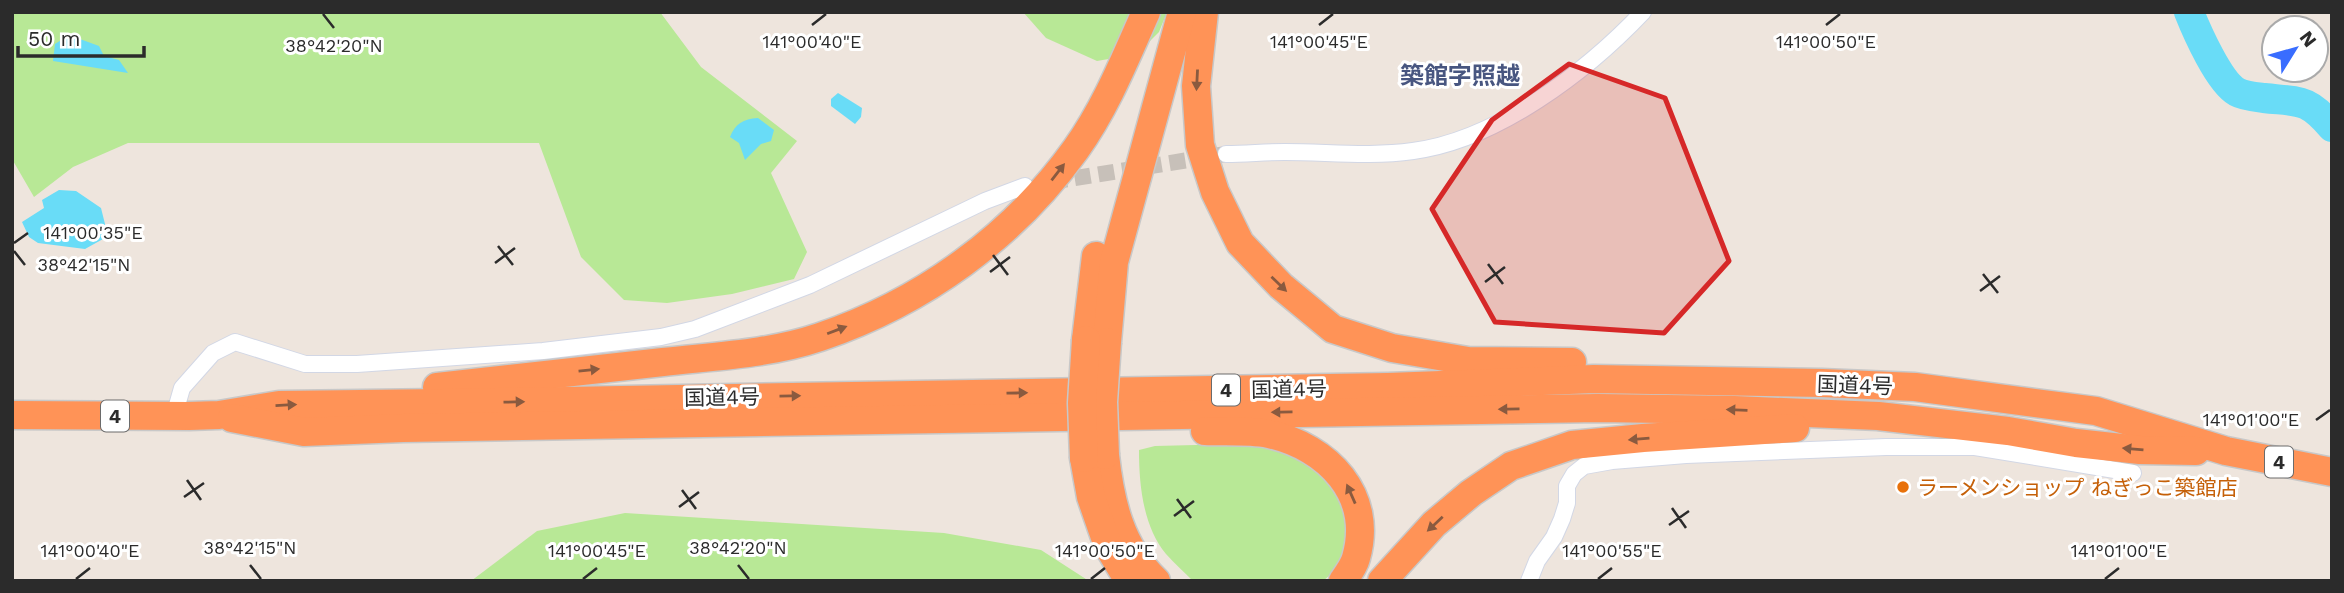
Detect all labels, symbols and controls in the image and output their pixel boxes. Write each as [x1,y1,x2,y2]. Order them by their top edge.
scale bar [18,14,144,58]
north arrow [2260,14,2330,84]
text: 50 m [28,26,80,51]
text: N [2295,27,2322,52]
text: 141°00'40"E [763,31,861,52]
text: 141°00'45"E [1270,31,1368,52]
text: 141°00'50"E [1776,31,1876,52]
text: 38°42'20"N [285,35,383,56]
district label: 築館字照越 [1400,62,1520,90]
one-way arrow [1192,69,1203,91]
one-way arrow [1051,163,1066,181]
text: 141°00'35"E [43,222,143,243]
text: 38°42'15"N [37,254,131,275]
one-way arrow [1271,275,1288,292]
one-way arrow [826,325,847,336]
one-way arrow [578,364,600,375]
street label: 国道4号 [1817,371,1893,399]
road number: 4 [1212,374,1240,406]
street label: 国道4号 [1251,376,1327,402]
street label: 国道4号 [684,384,760,410]
one-way arrow [1007,387,1029,398]
one-way arrow [779,390,801,402]
one-way arrow [503,396,525,408]
road number: 4 [101,400,129,432]
one-way arrow [275,400,297,411]
one-way arrow [1498,403,1520,415]
one-way arrow [1725,404,1747,416]
one-way arrow [1270,407,1292,418]
text: 141°01'00"E [2203,409,2299,430]
one-way arrow [1628,433,1650,444]
one-way arrow [2122,443,2144,454]
road number: 4 [2265,446,2293,477]
place label: ラーメンショップ ねぎっこ築館店 [1917,475,2237,500]
marker: ラーメンショップ ねぎっこ築館店 [1895,479,1911,495]
one-way arrow [1345,484,1357,504]
one-way arrow [1426,516,1444,532]
text: 38°42'15"N [203,537,297,558]
text: 38°42'20"N [689,537,787,558]
text: 141°00'40"E [41,540,139,561]
text: 141°00'45"E [548,540,646,561]
text: 141°00'50"E [1055,540,1155,561]
text: 141°00'55"E [1562,540,1662,561]
text: 141°01'00"E [2071,540,2167,561]

